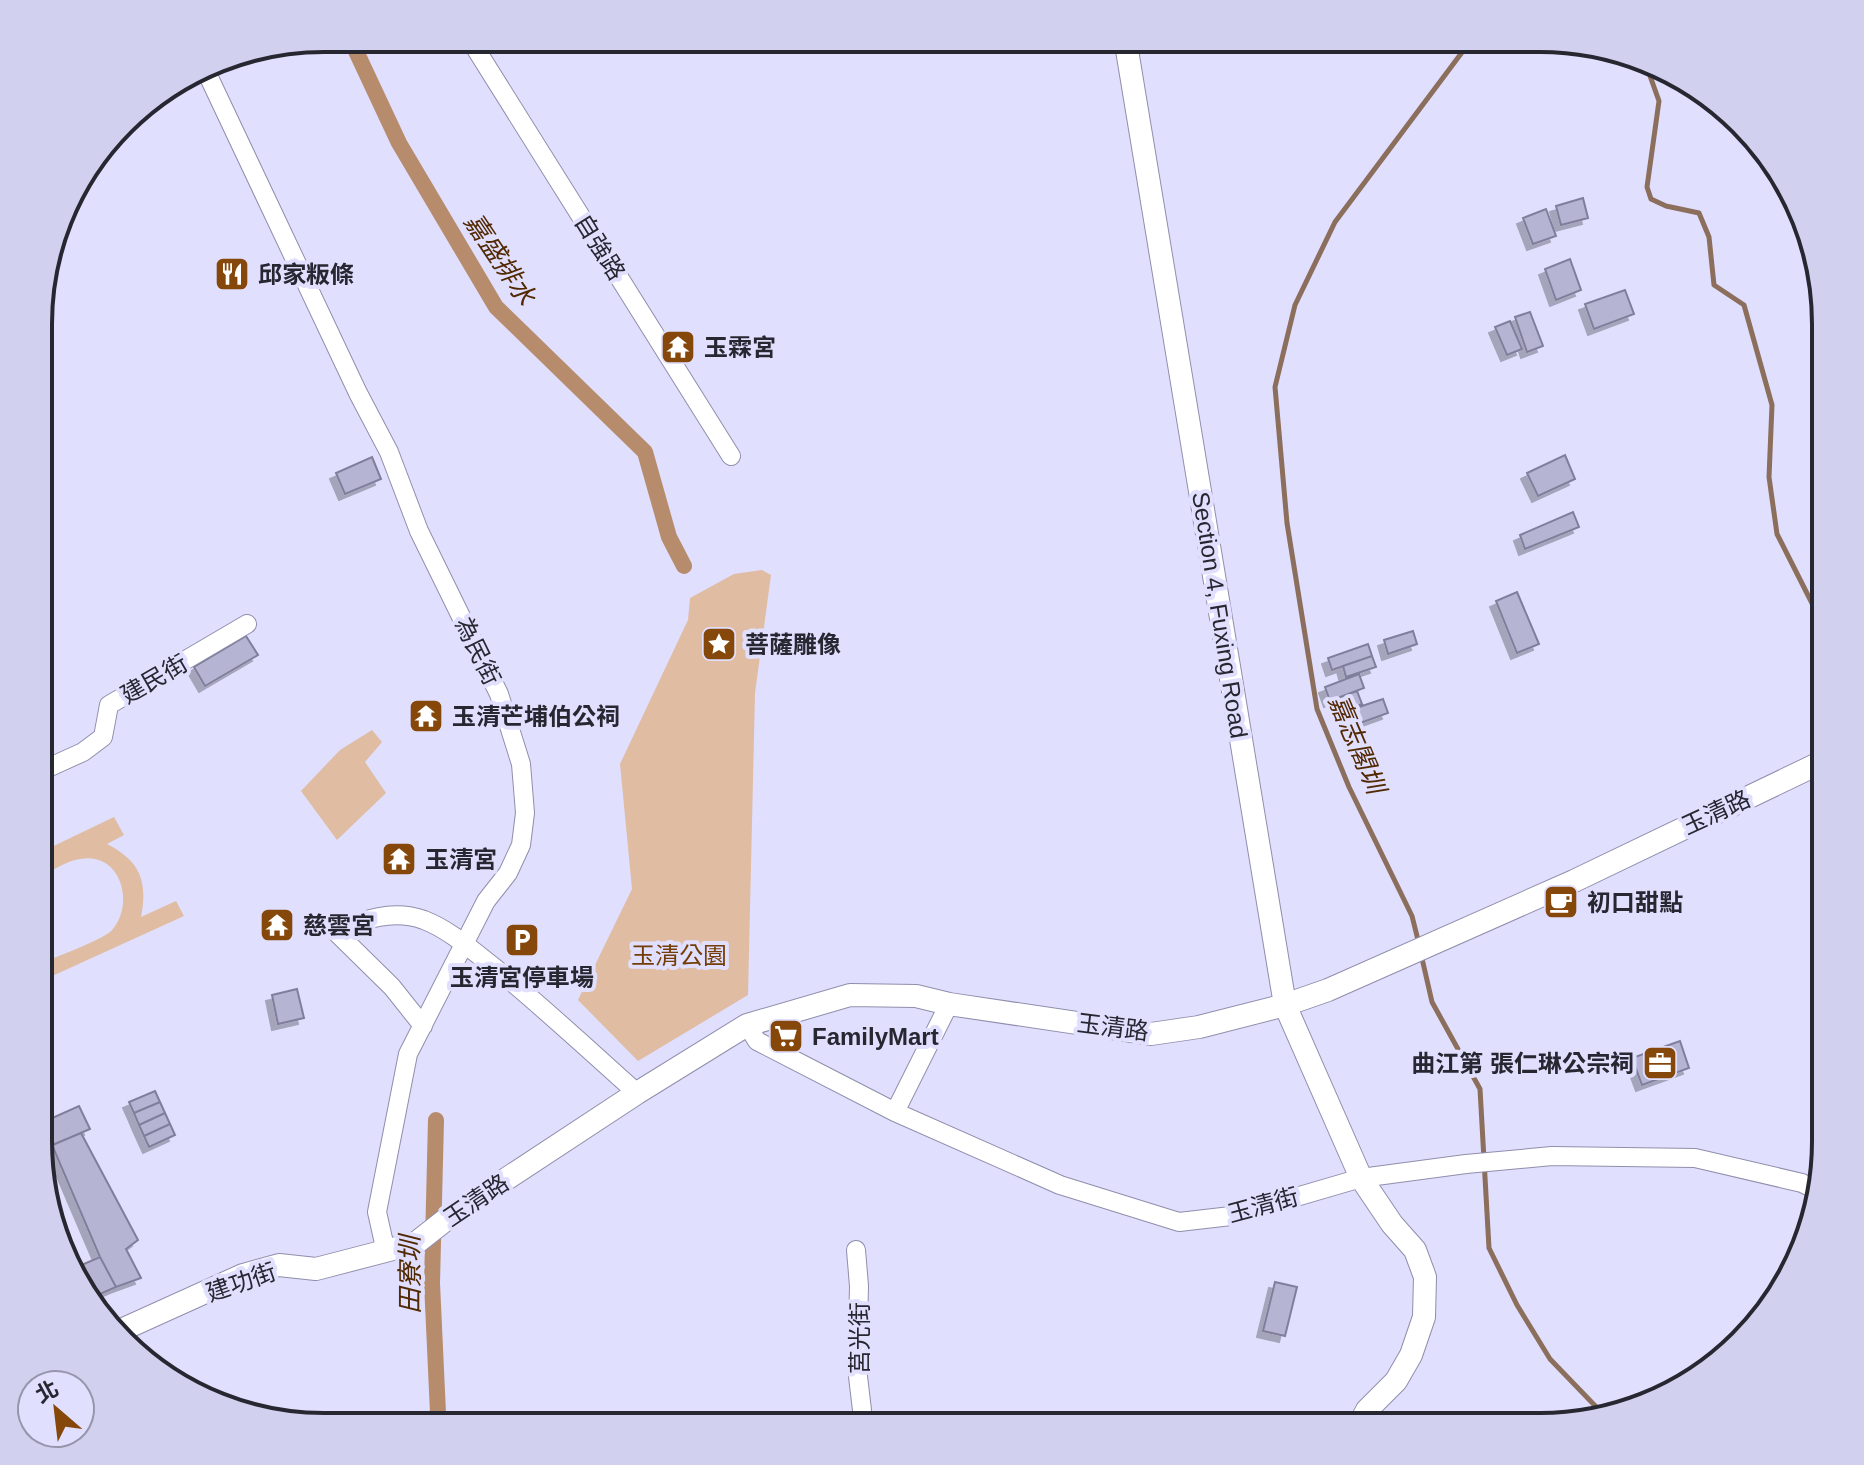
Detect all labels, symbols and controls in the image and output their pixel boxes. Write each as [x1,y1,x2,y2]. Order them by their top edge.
water label: 嘉盛排水 [458,207,542,311]
street label: 自強路 [569,209,631,285]
restaurant icon: 邱家粄條 [213,255,251,293]
place label: 邱家粄條 [258,261,354,288]
temple icon: 玉霖宮 [659,328,697,366]
place label: 玉霖宮 [704,334,776,361]
street label: Section 4, Fuxing Road [1187,490,1253,740]
street label: 為民街 [450,613,506,689]
place icon: 菩薩雕像 [700,625,738,663]
place label: 菩薩雕像 [745,631,841,658]
street label: 建民街 [116,649,192,709]
water label: 嘉志閣圳 [1323,690,1393,801]
temple icon: 玉清芒埔伯公祠 [407,697,445,735]
place label: 玉清芒埔伯公祠 [452,703,620,730]
street label: 玉清路 [1678,785,1754,839]
temple icon: 玉清宮 [380,840,418,878]
place label: 玉清宮 [425,846,497,873]
cafe icon: 初口甜點 [1542,883,1580,921]
place label: 初口甜點 [1587,889,1683,916]
temple icon: 慈雲宮 [258,906,296,944]
place label: 慈雲宮 [303,912,375,939]
parking icon: 玉清宮停車場 [503,921,541,959]
park label: 玉清公園 [631,942,727,969]
place label: 玉清宮停車場 [450,964,594,991]
street label: 玉清路 [1076,1009,1150,1045]
supermarket icon: FamilyMart [767,1017,805,1055]
place label: FamilyMart [812,1023,939,1050]
office icon: 曲江第 張仁琳公宗祠 [1641,1044,1679,1082]
place label: 曲江第 張仁琳公宗祠 [1411,1050,1634,1077]
street label: 玉清路 [439,1169,513,1231]
street label: 玉清街 [1225,1183,1301,1227]
water label: 田寮圳 [395,1232,425,1314]
street label: 建功街 [203,1258,279,1306]
street label: 莒光街 [846,1302,873,1374]
north arrow [16,1369,96,1449]
text: 北 [31,1376,62,1408]

